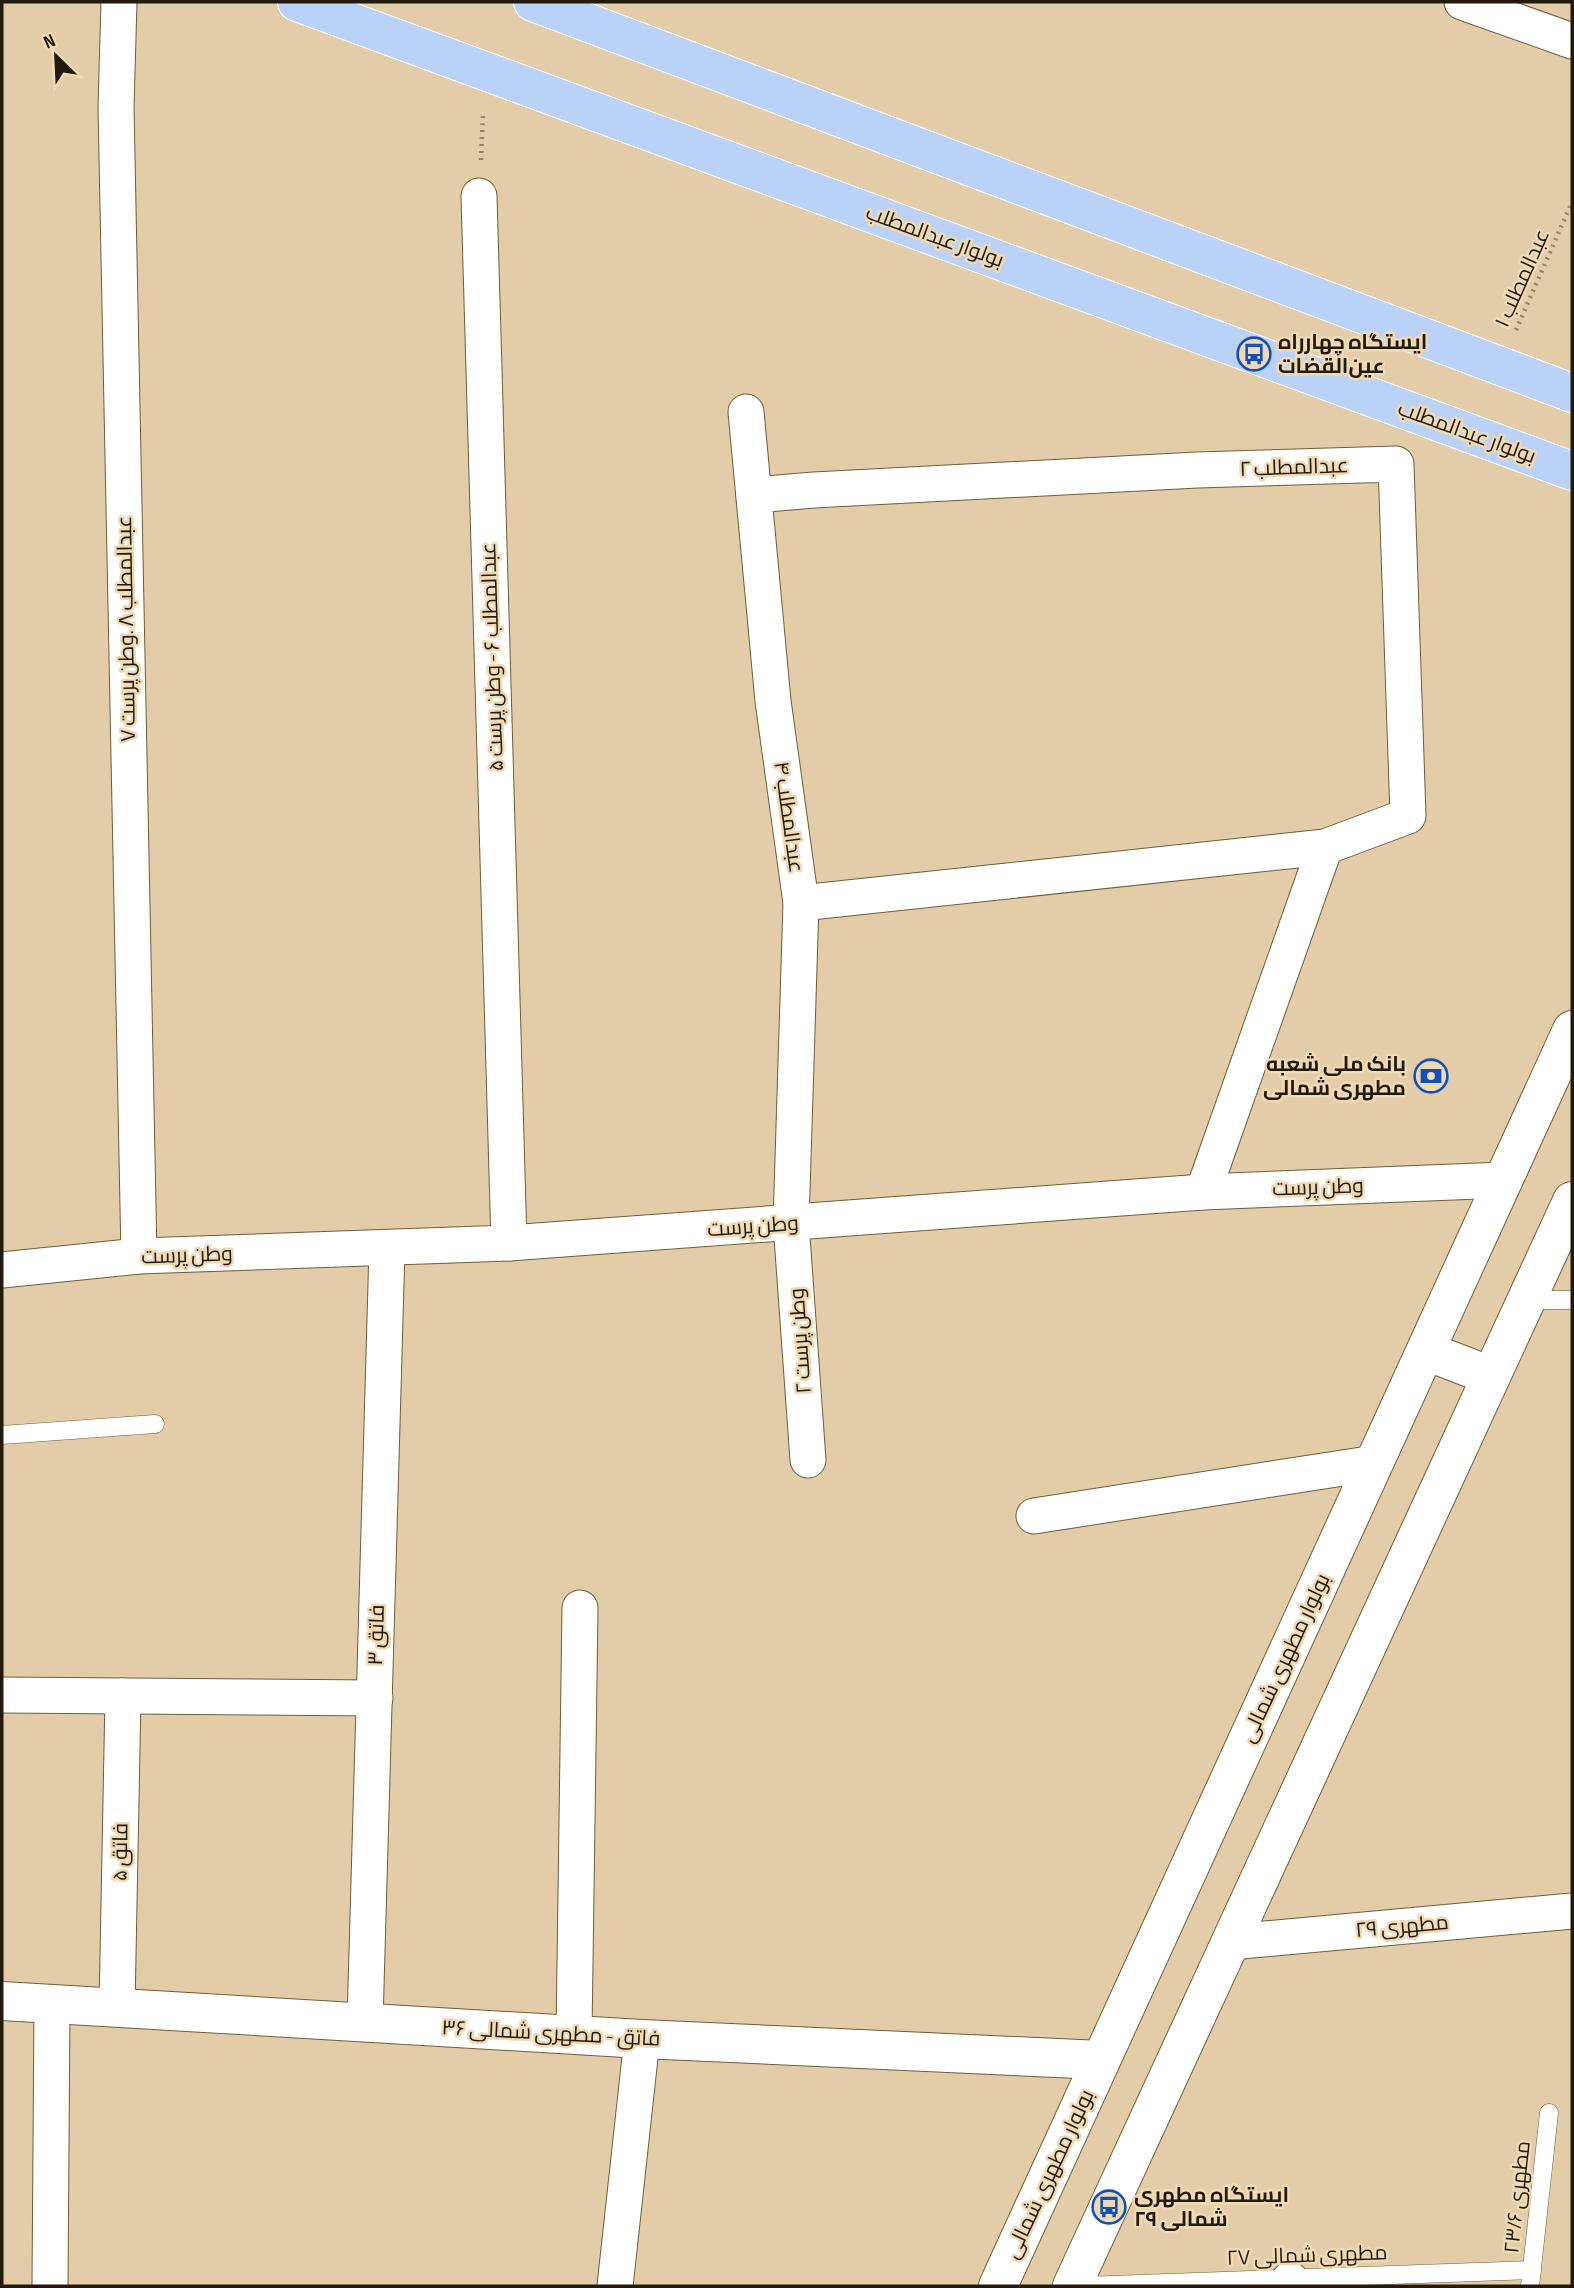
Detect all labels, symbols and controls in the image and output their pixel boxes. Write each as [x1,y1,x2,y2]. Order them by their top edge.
north arrow [21,21,91,91]
text: N [40,29,59,54]
street label: بولوار عبدالمطلب [862,200,1007,273]
street label: عبدالمطلب ۱ [1490,225,1555,331]
place label: ایستگاه چهارراه عین‌القضات [1278,330,1427,379]
bus stop icon: ایستگاه چهارراه عین‌القضات [1235,335,1273,373]
street label: بولوار عبدالمطلب [1394,396,1539,469]
street label: عبدالمطلب ۲ [1239,453,1349,482]
street label: عبدالمطلب ۸ .وطن پرست ۷ [112,516,142,742]
street label: عبدالمطلب ۶ - وطن پرست ۵ [476,542,510,772]
street label: عبدالمطلب ۴ [768,760,809,874]
place label: بانک ملی شعبه مطهری شمالی [1263,1052,1406,1101]
bank icon: بانک ملی شعبه مطهری شمالی [1412,1057,1450,1095]
street label: وطن پرست [1272,1173,1364,1203]
street label: وطن پرست [707,1211,800,1243]
street label: وطن پرست [141,1241,233,1271]
street label: وطن پرست ۲ [784,1287,818,1395]
street label: بولوار مطهری شمالی [1235,1570,1336,1747]
street label: فاتق ۳ [363,1604,390,1666]
street label: فاتق ۵ [107,1823,134,1881]
street label: مطهری ۲۹ [1354,1910,1450,1943]
street label: فاتق - مطهری شمالی ۳۶ [441,2015,661,2052]
street label: بولوار مطهری شمالی [999,2086,1100,2263]
street label: مطهری ۲۳/۶ [1499,2140,1536,2255]
place label: ایستگاه مطهری شمالی ۲۹ [1134,2183,1289,2232]
bus stop icon: ایستگاه مطهری شمالی ۲۹ [1090,2188,1128,2226]
street label: مطهری شمالی ۲۷ [1226,2240,1388,2271]

